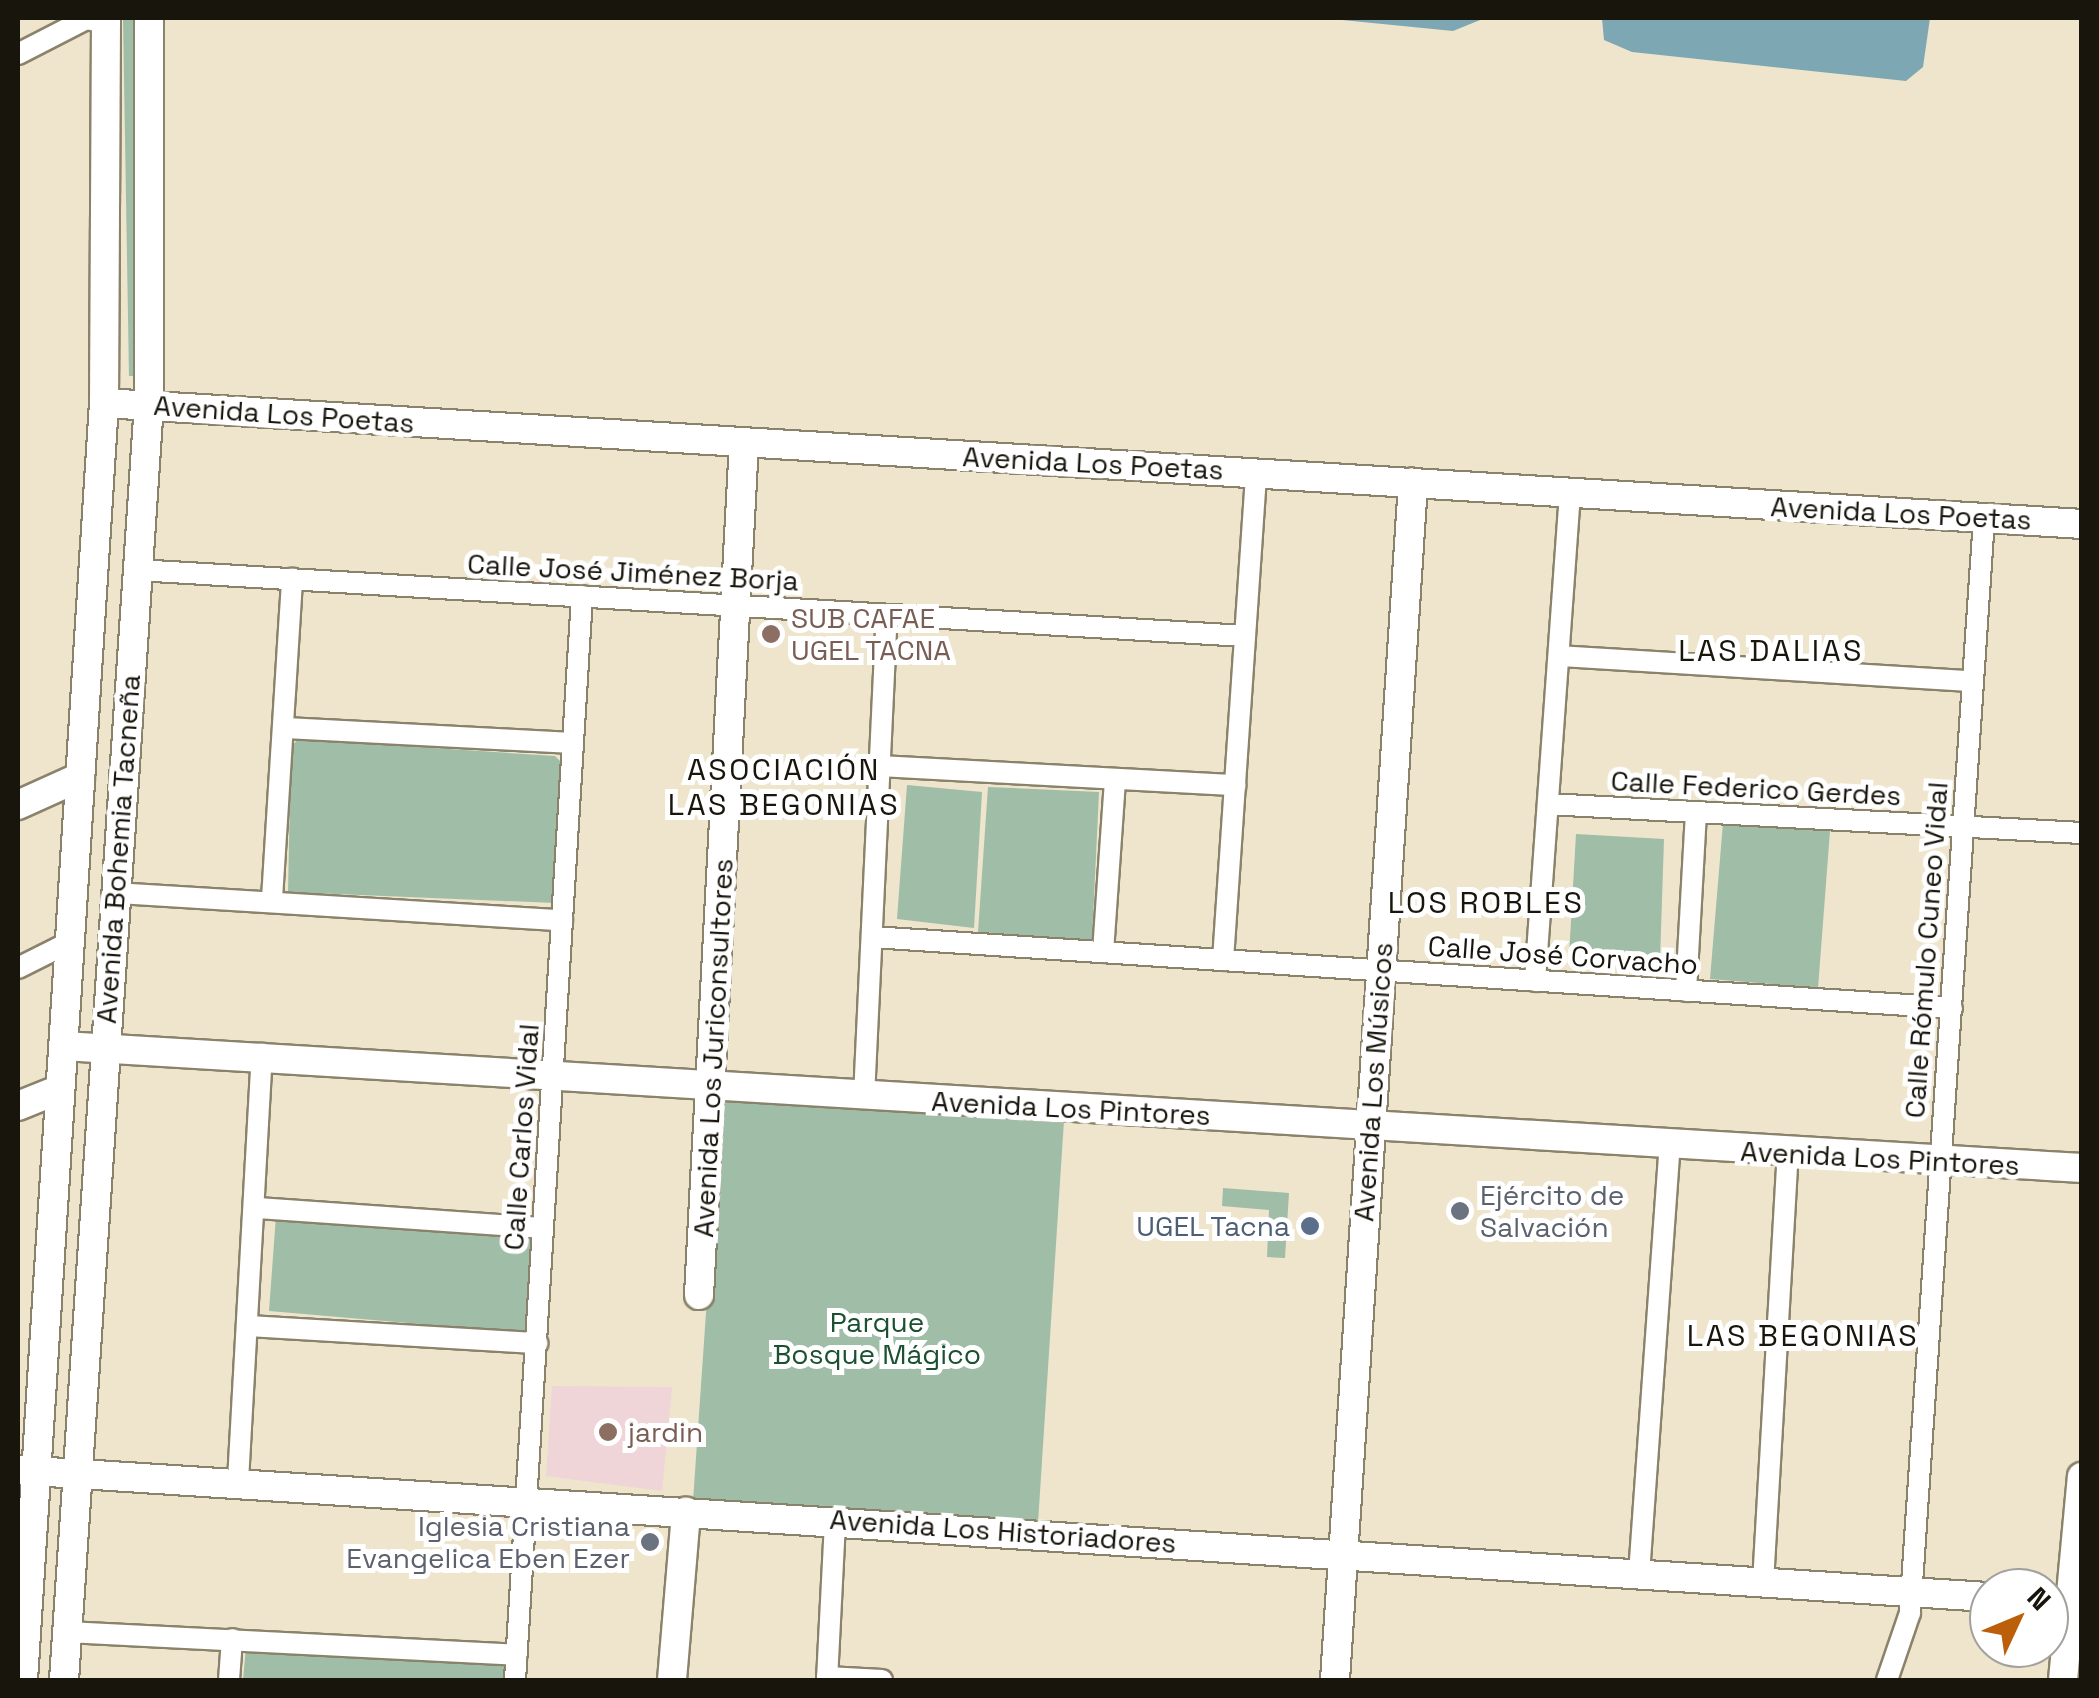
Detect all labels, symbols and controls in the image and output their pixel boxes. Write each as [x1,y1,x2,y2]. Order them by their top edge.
street label: Avenida Los Poetas [153,388,415,440]
street label: Avenida Los Poetas [962,439,1224,487]
street label: Avenida Los Poetas [1770,489,2032,537]
street label: Calle José Jiménez Borja [466,547,800,597]
place label: SUB CAFAE UGEL TACNA [791,601,952,667]
marker: SUB CAFAE UGEL TACNA [760,623,782,645]
district label: LAS DALIAS [1678,633,1864,669]
street label: Avenida Bohemia Tacneña [89,673,147,1025]
district label: ASOCIACIÓN LAS BEGONIAS [668,752,900,822]
street label: Calle Federico Gerdes [1610,764,1902,812]
street label: Calle Rómulo Cuneo Vidal [1897,781,1955,1119]
street label: Avenida Los Juriconsultores [686,858,740,1238]
district label: LOS ROBLES [1388,885,1584,921]
street label: Calle José Corvacho [1427,929,1699,981]
street label: Avenida Los Músicos [1346,941,1400,1223]
street label: Calle Carlos Vidal [496,1022,546,1252]
street label: Avenida Los Pintores [931,1084,1211,1132]
street label: Avenida Los Pintores [1740,1134,2020,1182]
place label: Ejército de Salvación [1480,1178,1624,1244]
marker: Ejército de Salvación [1449,1200,1471,1222]
place label: UGEL Tacna [1135,1209,1290,1243]
marker: UGEL Tacna [1299,1215,1321,1237]
park label: Parque Bosque Mágico [773,1305,981,1371]
district label: LAS BEGONIAS [1687,1318,1919,1354]
place label: jardin [628,1415,703,1449]
marker: jardin [597,1421,619,1443]
street label: Avenida Los Historiadores [829,1502,1177,1560]
place label: Iglesia Cristiana Evangelica Eben Ezer [346,1509,630,1575]
marker: Iglesia Cristiana Evangelica Eben Ezer [639,1531,661,1553]
north arrow [1969,1568,2069,1668]
text: N [2020,1579,2059,1618]

